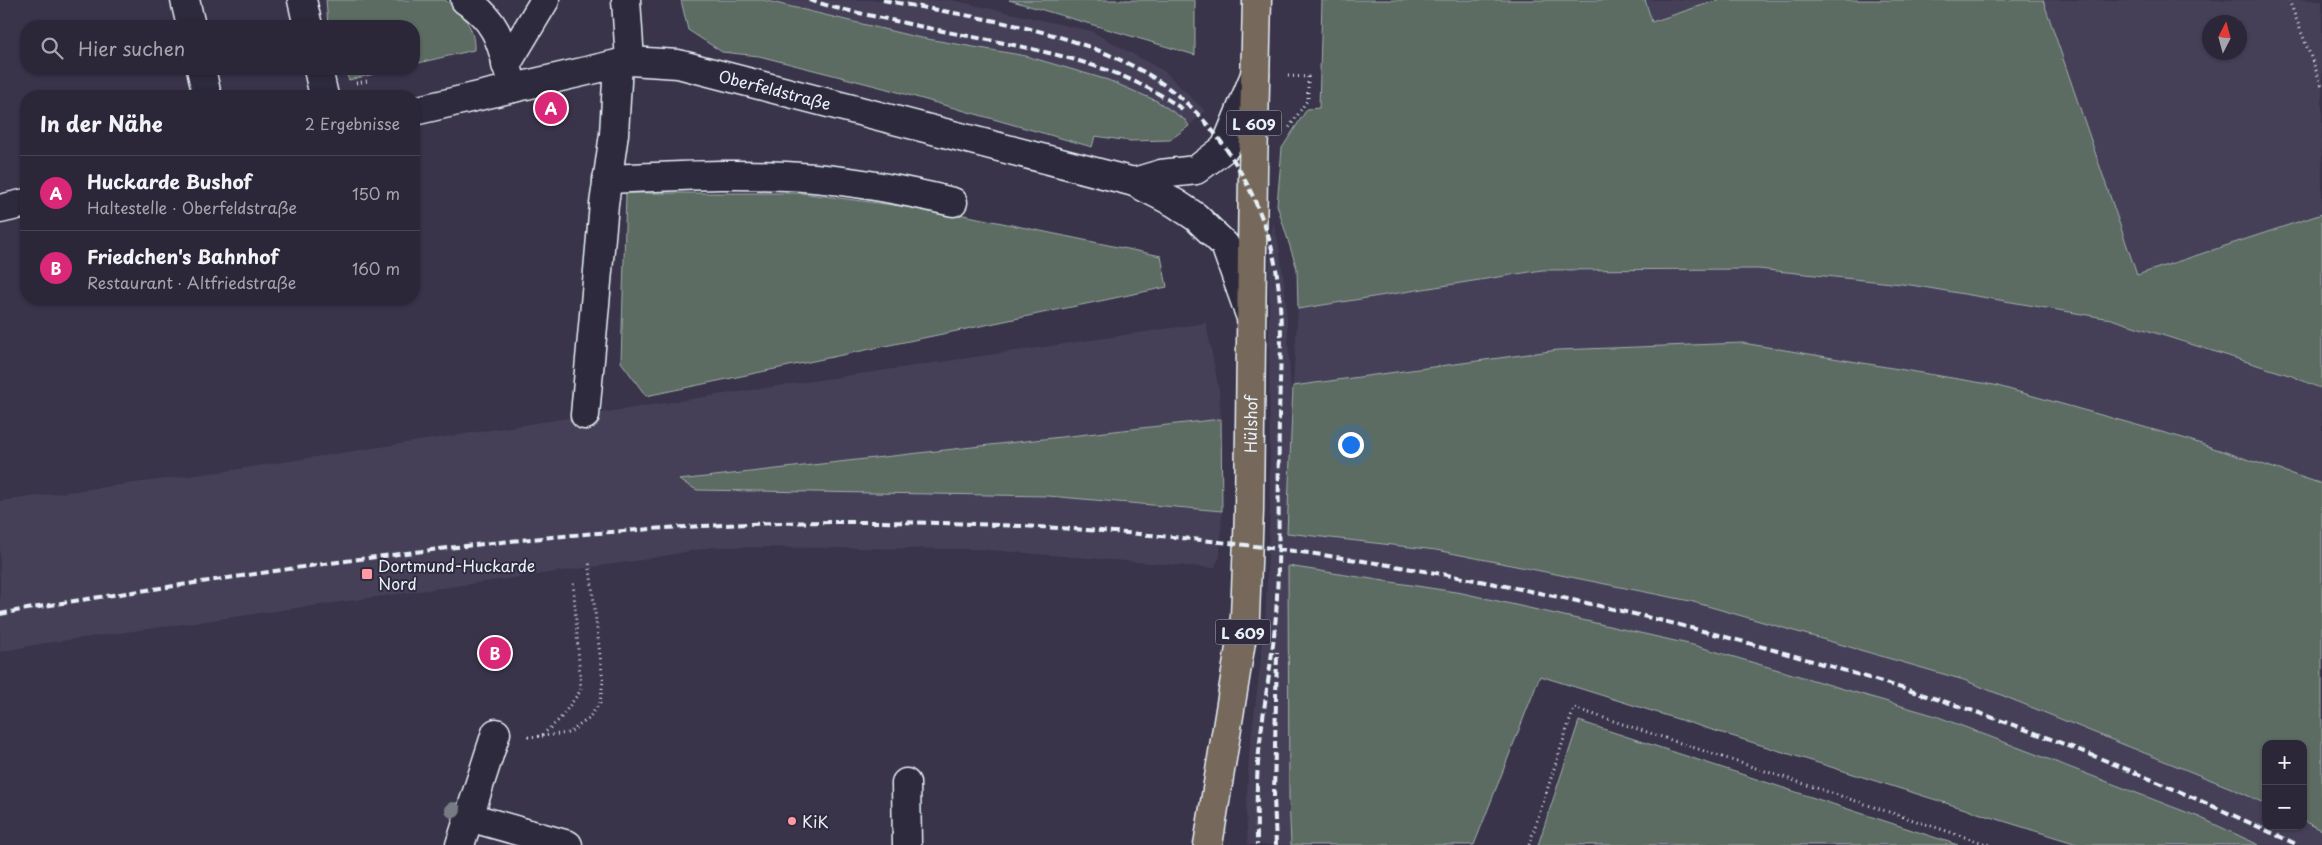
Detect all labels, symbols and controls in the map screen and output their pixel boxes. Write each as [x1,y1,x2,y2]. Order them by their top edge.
north arrow [2202,15,2247,60]
search box [20,20,420,75]
icon: search [38,34,66,62]
text: Hier suchen [78,34,185,62]
street label: Oberfeldstraße [716,63,834,115]
pin: A [535,89,567,127]
text: In der Nähe [40,107,162,139]
road number: L 609 [1226,110,1282,136]
text: 2 Ergebnisse [305,111,400,135]
text: Huckarde Bushof [87,167,252,195]
text: A [50,181,62,205]
text: 150 m [352,181,400,205]
text: Haltestelle · Oberfeldstraße [87,195,297,219]
text: Friedchen's Bahnhof [87,242,279,270]
text: B [51,256,61,280]
text: 160 m [352,256,400,280]
text: Restaurant · Altfriedstraße [87,270,296,294]
street label: Hülshof [1238,393,1262,453]
your location [1338,432,1364,458]
place label: Dortmund-Huckarde Nord [378,553,535,595]
marker: Dortmund-Huckarde Nord [360,567,374,581]
road number: L 609 [1216,620,1270,644]
pin: B [479,634,511,672]
map controls [2262,740,2307,830]
button: + [2262,740,2307,785]
button: − [2262,785,2307,830]
place label: KiK [802,809,829,833]
marker: KiK [786,815,798,827]

